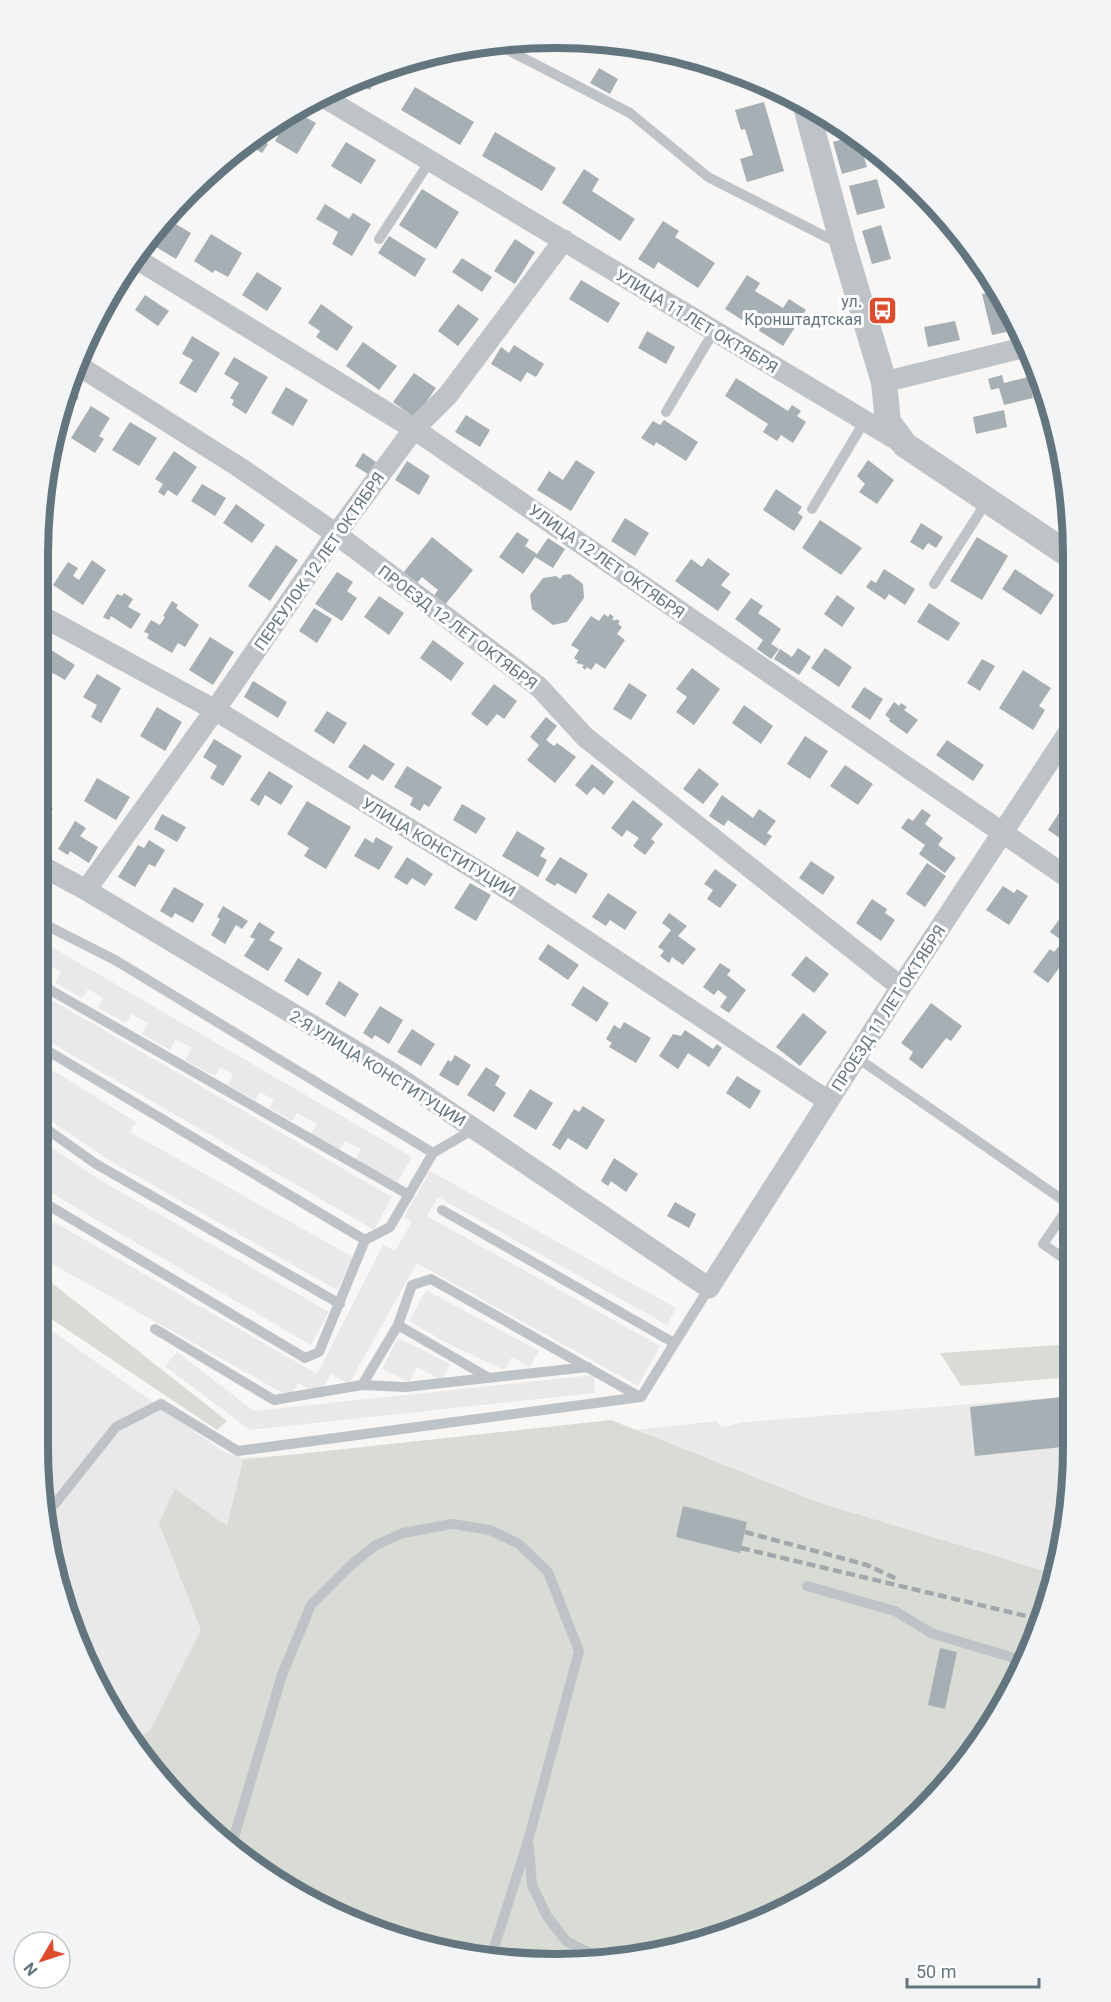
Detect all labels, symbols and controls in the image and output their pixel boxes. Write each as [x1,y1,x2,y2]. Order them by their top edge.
street label: УЛИЦА 11 ЛЕТ ОКТЯБРЯ [612,265,781,377]
place label: ул. Кронштадтская [744,292,862,329]
bus stop icon: ул. Кронштадтская [867,294,899,326]
street label: ПЕРЕУЛОК 12 ЛЕТ ОКТЯБРЯ [251,469,388,654]
street label: УЛИЦА 12 ЛЕТ ОКТЯБРЯ [525,500,688,622]
street label: ПРОЕЗД 12 ЛЕТ ОКТЯБРЯ [374,561,541,693]
street label: УЛИЦА КОНСТИТУЦИИ [358,794,519,901]
street label: ПРОЕЗД 11 ЛЕТ ОКТЯБРЯ [828,922,949,1095]
street label: 2-Я УЛИЦА КОНСТИТУЦИИ [286,1006,469,1130]
north arrow [12,1930,72,1990]
scale bar [907,1951,1039,1989]
text: N [20,1959,42,1979]
text: 50 m [916,1961,956,1982]

